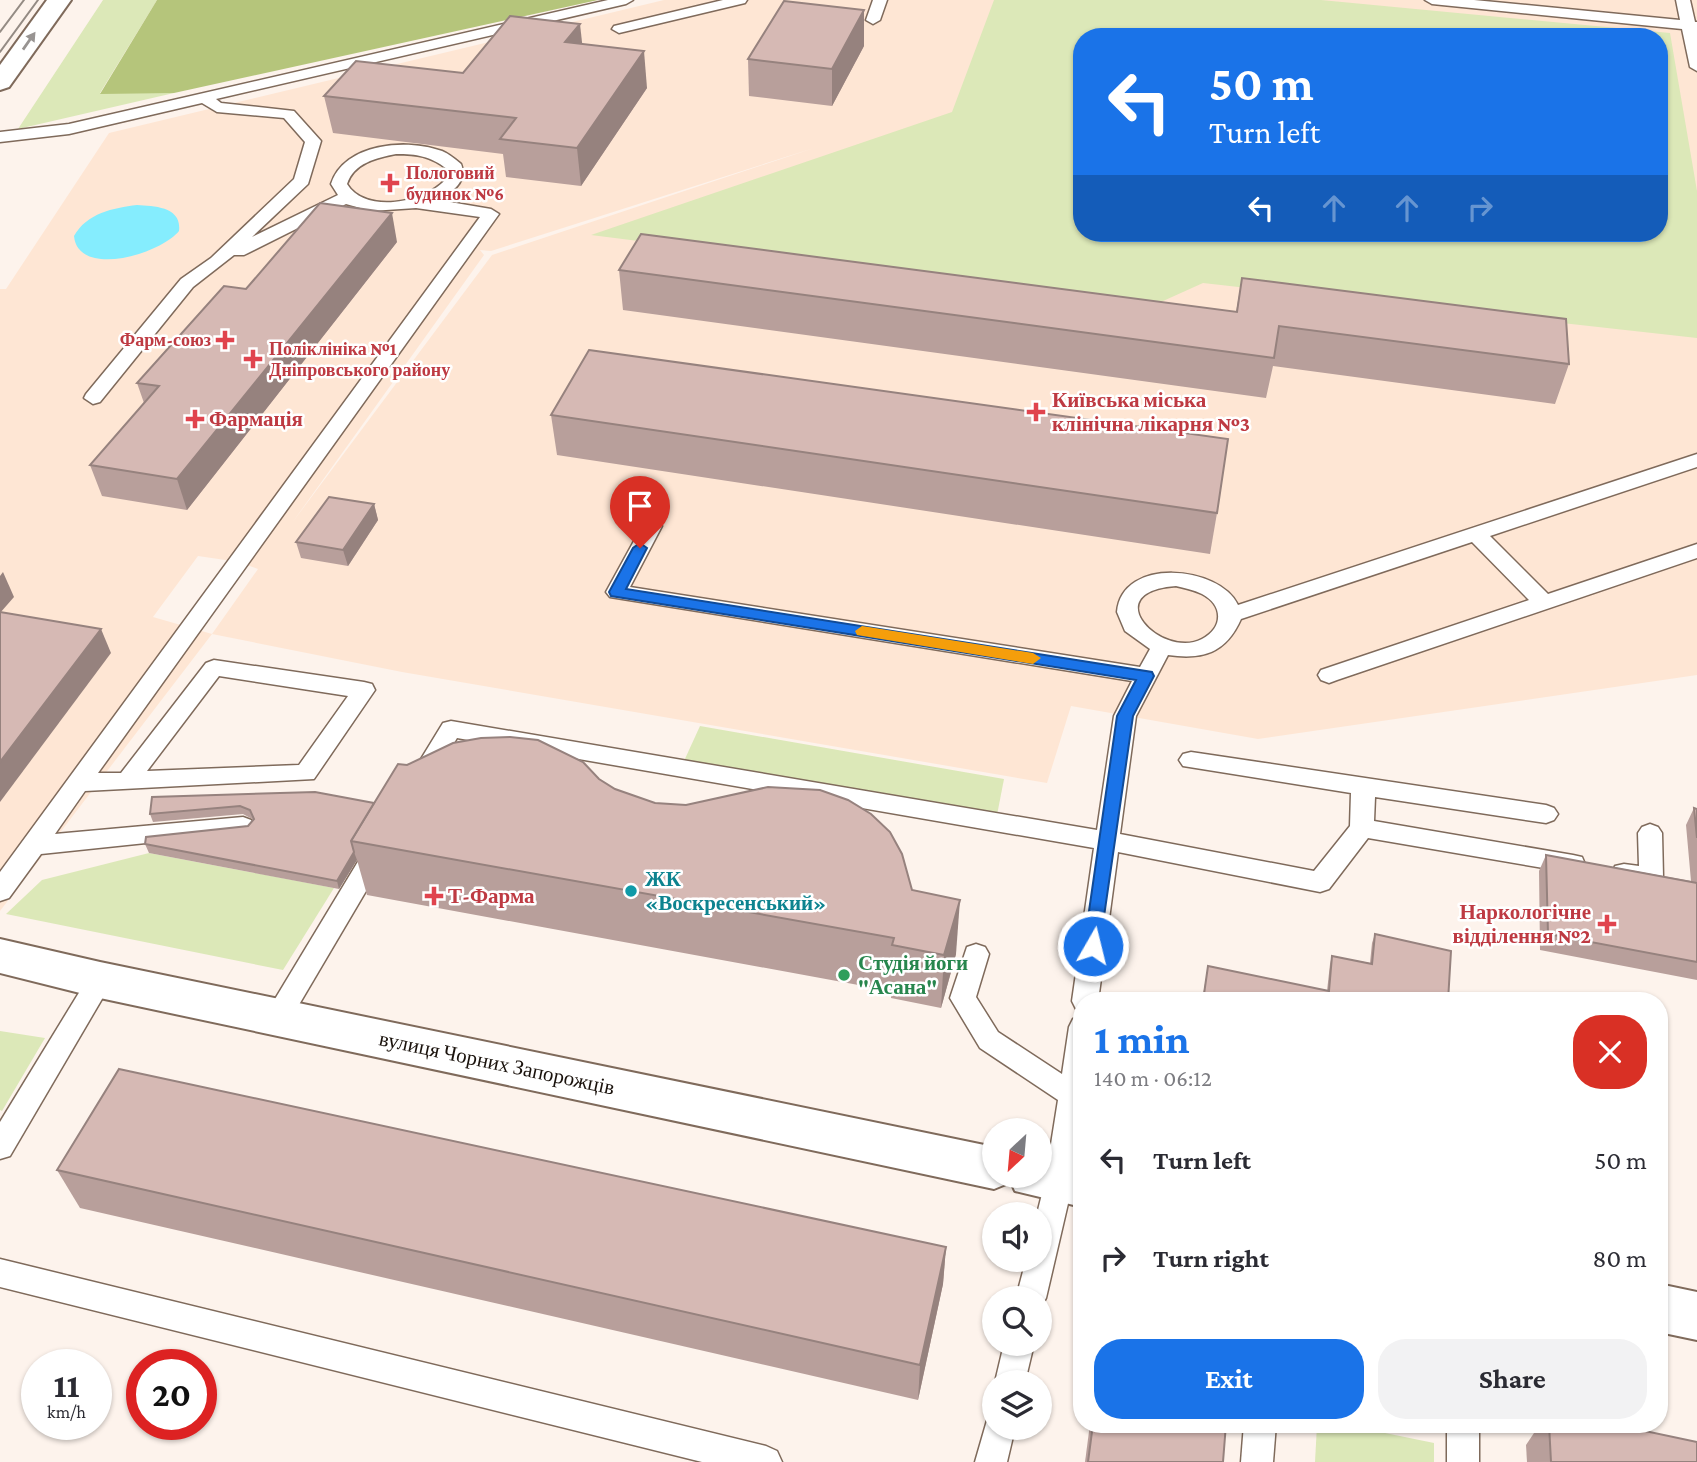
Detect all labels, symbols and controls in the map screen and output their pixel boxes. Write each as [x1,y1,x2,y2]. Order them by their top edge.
one-way arrow [22,32,36,50]
icon: left [1094,56,1185,147]
text: 50 m [1209,56,1314,111]
text: Turn left [1209,114,1320,150]
place label: Пологовий будинок №6 [406,163,504,204]
marker: Пологовий будинок №6 [380,173,400,193]
icon: left [1242,189,1280,227]
icon: ahead [1315,189,1353,227]
icon: ahead [1388,189,1426,227]
icon: right [1461,189,1499,227]
place label: Фарм-союз [120,330,211,350]
marker: Фарм-союз [217,332,233,348]
place label: Поліклініка №1 Дніпровського району [269,339,450,380]
marker: Поліклініка №1 Дніпровського району [243,349,263,369]
place label: Київська міська клінічна лікарня №3 [1052,388,1250,436]
marker: Київська міська клінічна лікарня №3 [1026,402,1046,422]
place label: Фармація [209,407,303,431]
marker: Фармація [187,411,203,427]
pin [610,476,670,548]
icon: arrive [621,487,659,525]
place label: ЖК «Воскресенський» [645,867,826,915]
marker: ЖК «Воскресенський» [623,883,639,899]
place label: Т-Фарма [448,884,535,908]
marker: Т-Фарма [426,888,442,904]
place label: Наркологічне відділення №2 [1453,900,1591,948]
position arrow [1056,909,1130,983]
marker: Наркологічне відділення №2 [1597,914,1617,934]
place label: Студія йоги "Асана" [858,951,968,999]
marker: Студія йоги "Асана" [836,967,852,983]
text: 1 min [1094,1015,1190,1062]
button: close [1573,1015,1647,1089]
street label: вулиця Чорних Запорожців [377,1026,617,1100]
text: 140 m · 06:12 [1094,1065,1212,1091]
north arrow [982,1118,1052,1188]
map controls [982,1118,1052,1440]
icon: left [1094,1141,1132,1179]
text: Turn left [1153,1146,1251,1175]
text: 50 m [1594,1146,1647,1175]
button: sound [982,1202,1052,1272]
icon: right [1094,1239,1132,1277]
text: Turn right [1153,1244,1269,1273]
text: 80 m [1593,1244,1647,1273]
button: search [982,1286,1052,1356]
button: Exit [1094,1339,1364,1419]
button: Share [1378,1339,1647,1419]
speed limit sign: 20 [126,1349,217,1440]
text: 11 [53,1366,80,1405]
button: layers [982,1370,1052,1440]
text: km/h [47,1402,86,1422]

